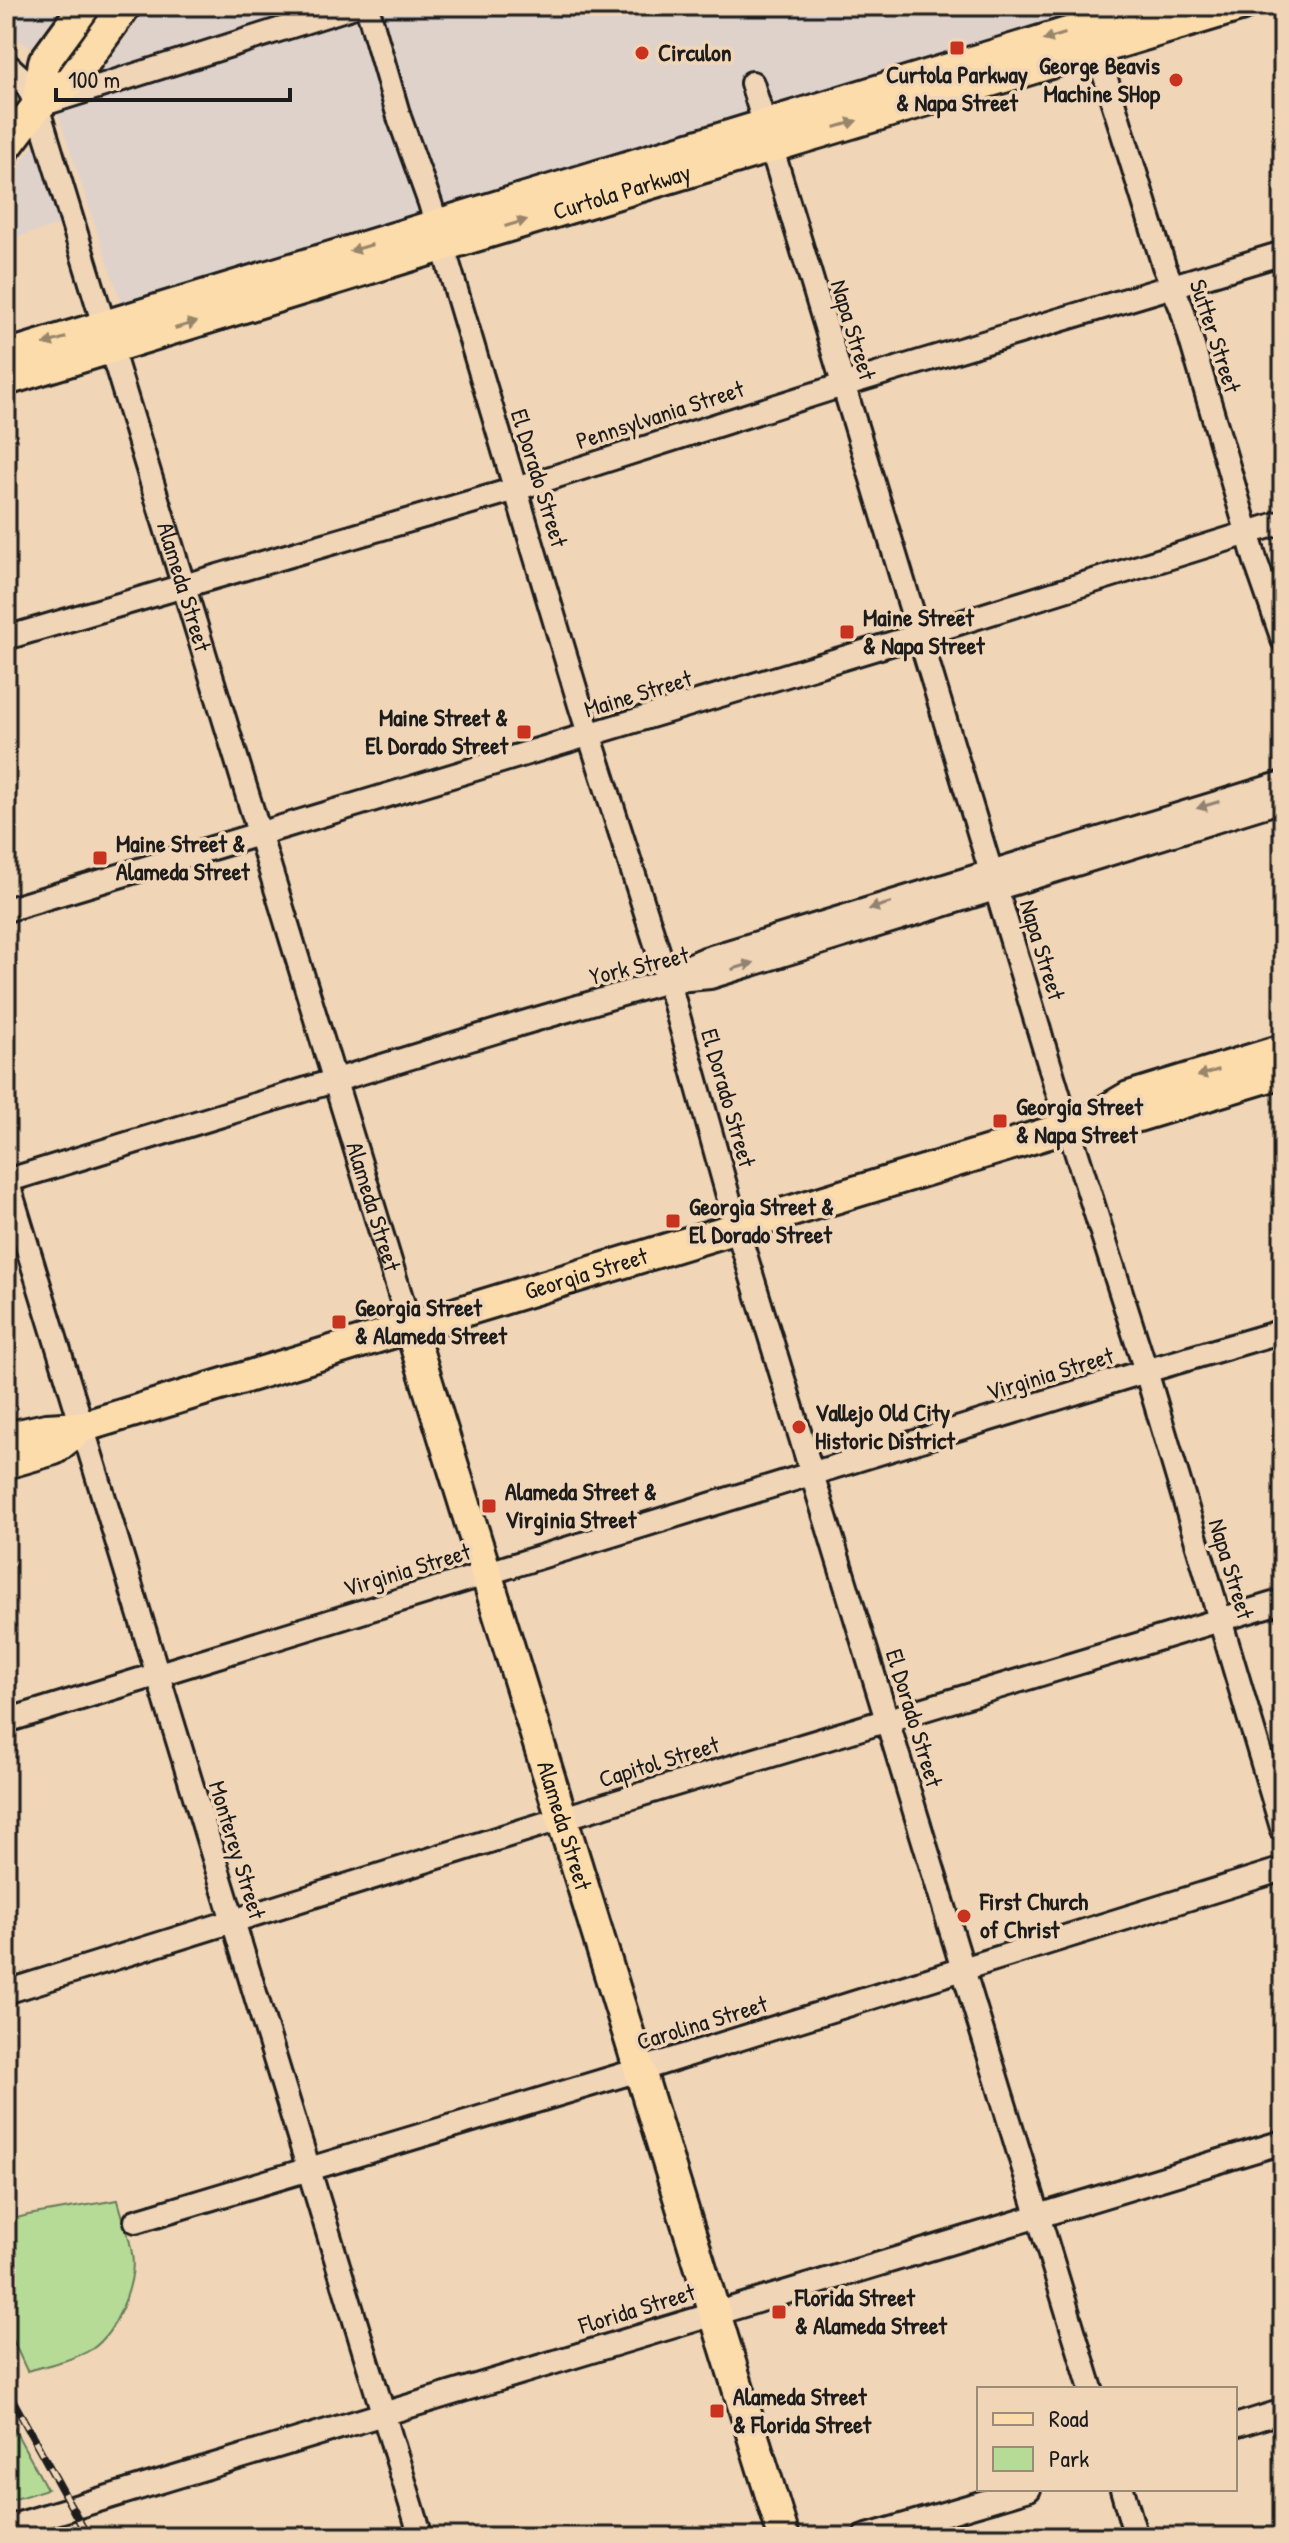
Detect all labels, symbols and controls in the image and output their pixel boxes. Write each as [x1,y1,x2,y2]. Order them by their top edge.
one-way arrow [1042,31,1066,44]
place label: Circulon [658,36,732,68]
marker: Curtola Parkway & Napa Street [948,39,966,57]
marker: Circulon [633,44,651,62]
place label: George Beavis Machine SHop [1039,49,1161,110]
scale bar [56,52,290,102]
place label: Curtola Parkway & Napa Street [886,58,1028,119]
text: 100 m [68,63,120,95]
marker: George Beavis Machine SHop [1167,71,1185,89]
one-way arrow [834,117,858,130]
street label: Curtola Parkway [549,155,694,227]
one-way arrow [505,216,529,229]
one-way arrow [349,242,373,255]
street label: Sutter Street [1183,275,1250,397]
street label: Napa Street [824,276,885,384]
one-way arrow [174,318,198,331]
one-way arrow [43,335,67,348]
street label: Pennsylvania Street [572,372,748,456]
street label: El Dorado Street [504,405,576,551]
street label: Alameda Street [150,518,220,656]
place label: Maine Street & Napa Street [863,601,985,662]
marker: Maine Street & Napa Street [838,623,856,641]
street label: Maine Street [580,661,696,725]
place label: Maine Street & El Dorado Street [365,701,509,761]
marker: Maine Street & El Dorado Street [515,723,533,741]
one-way arrow [1196,799,1220,812]
place label: Maine Street & Alameda Street [116,827,250,887]
marker: Maine Street & Alameda Street [91,849,109,867]
street label: Napa Street [1013,896,1074,1004]
one-way arrow [867,900,891,913]
street label: York Street [586,938,692,992]
one-way arrow [732,959,756,972]
street label: El Dorado Street [694,1025,764,1171]
one-way arrow [1196,1067,1220,1079]
place label: Georgia Street & Napa Street [1016,1090,1144,1151]
marker: Georgia Street & Napa Street [991,1112,1009,1130]
street label: Alameda Street [339,1138,409,1276]
place label: Georgia Street & El Dorado Street [689,1190,834,1250]
marker: Georgia Street & El Dorado Street [664,1212,682,1230]
street label: Georgia Street [520,1239,652,1306]
place label: Georgia Street & Alameda Street [355,1291,508,1351]
marker: Georgia Street & Alameda Street [330,1313,348,1331]
street label: Virginia Street [982,1338,1118,1408]
place label: Vallejo Old City Historic District [815,1396,955,1456]
marker: Vallejo Old City Historic District [790,1418,808,1436]
place label: Alameda Street & Virginia Street [505,1475,657,1536]
marker: Alameda Street & Virginia Street [480,1497,498,1515]
street label: Napa Street [1202,1515,1263,1623]
street label: Virginia Street [339,1534,475,1604]
street label: El Dorado Street [879,1645,951,1791]
street label: Capitol Street [595,1727,723,1794]
street label: Alameda Street [530,1757,600,1895]
street label: Monterey Street [202,1777,274,1923]
place label: First Church of Christ [979,1885,1088,1945]
marker: First Church of Christ [955,1907,973,1925]
street label: Carolina Street [633,1987,772,2057]
street label: Florida Street [574,2275,699,2341]
place label: Florida Street & Alameda Street [794,2281,948,2341]
marker: Florida Street & Alameda Street [770,2303,788,2321]
place label: Alameda Street & Florida Street [733,2380,872,2440]
legend [977,2387,1237,2491]
marker: Alameda Street & Florida Street [708,2402,726,2420]
text: Road [1049,2402,1088,2434]
text: Park [1049,2442,1089,2474]

